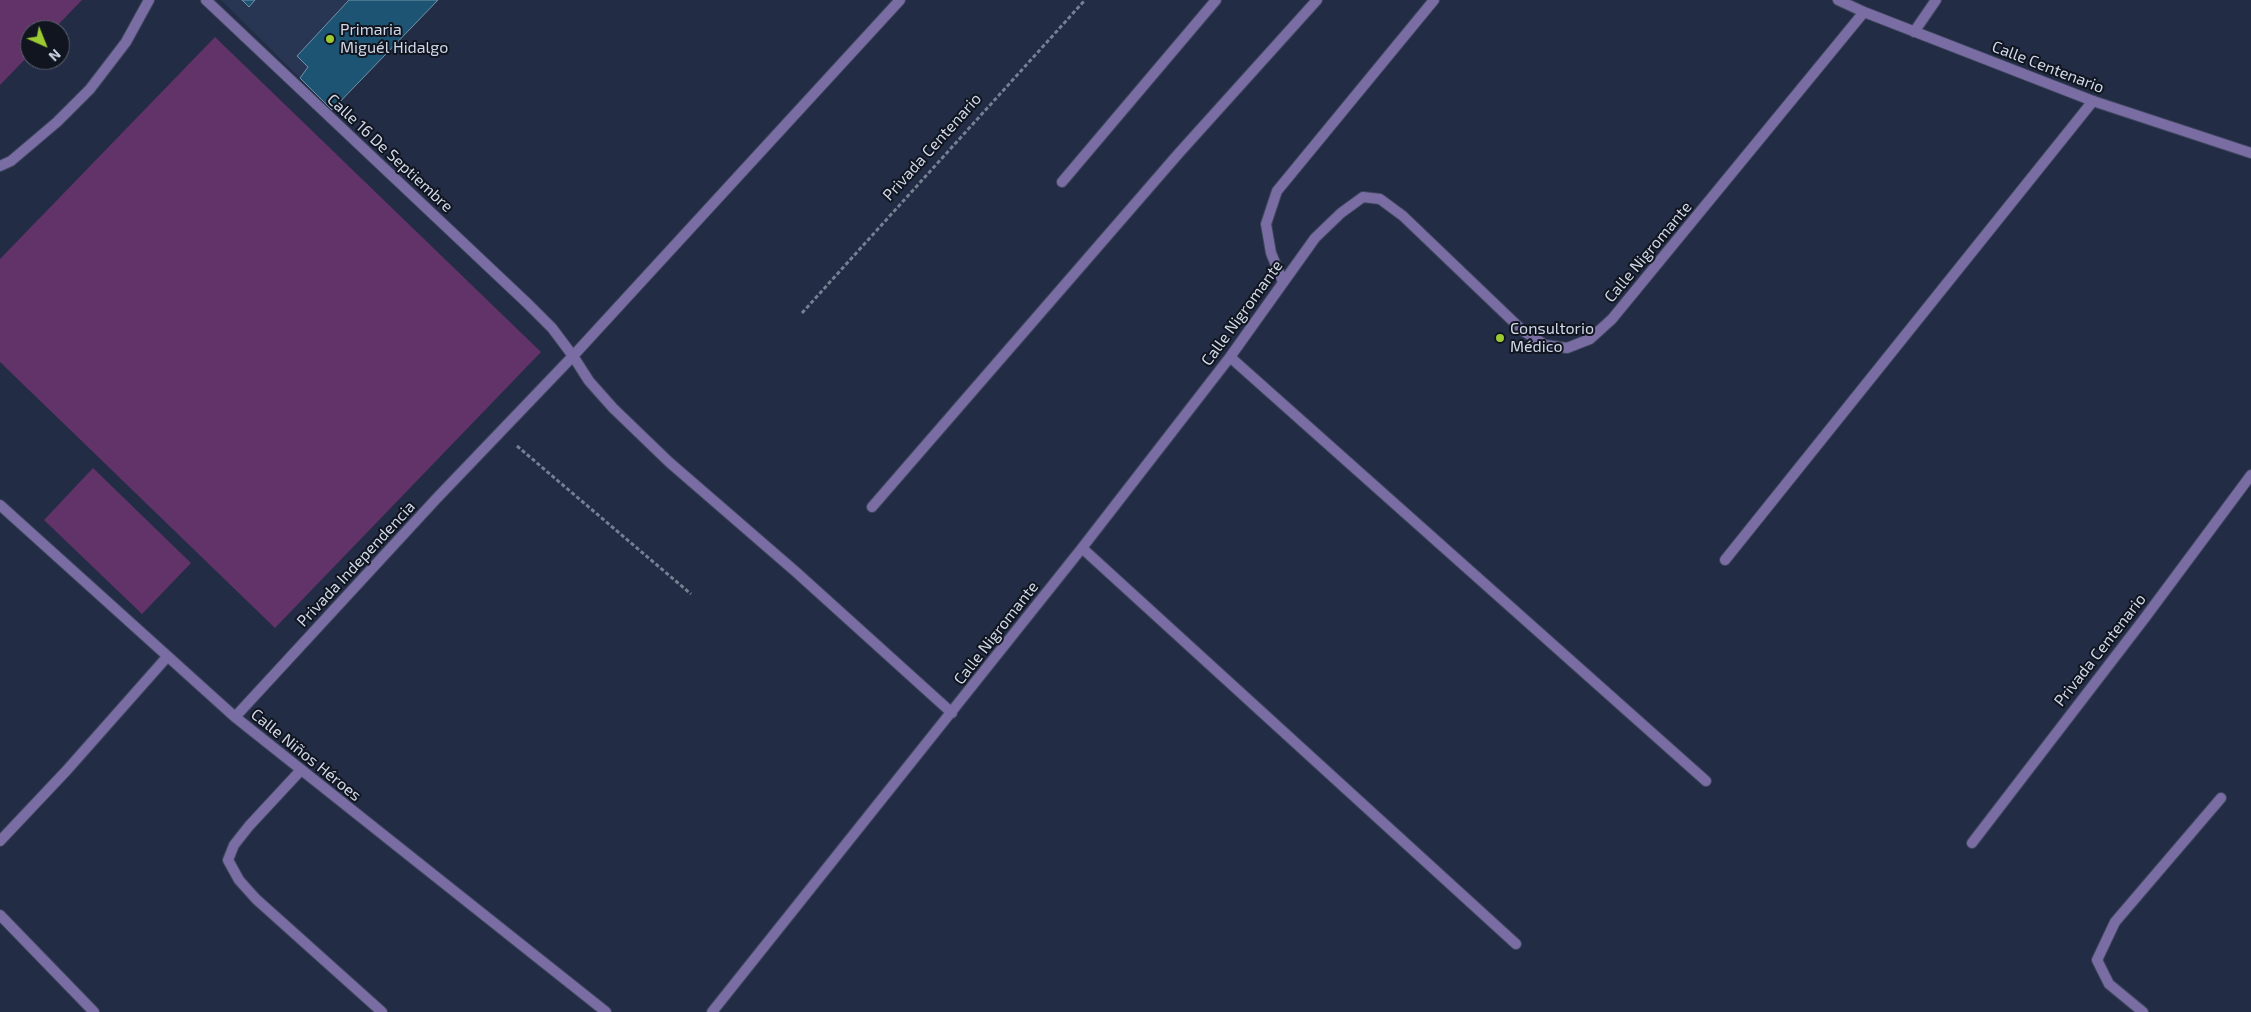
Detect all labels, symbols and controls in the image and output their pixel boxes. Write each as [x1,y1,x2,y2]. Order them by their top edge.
north arrow [20,20,70,70]
place label: Primaria Miguél Hidalgo [340,20,448,58]
marker: Primaria Miguél Hidalgo [324,33,336,45]
street label: Calle Centenario [1989,37,2107,97]
text: N [46,46,65,65]
street label: Privada Centenario [879,89,985,205]
street label: Calle 16 De Septiembre [323,90,457,216]
street label: Calle Nigromante [1600,198,1696,306]
street label: Calle Nigromante [1197,256,1287,370]
place label: Consultorio Médico [1510,319,1594,357]
marker: Consultorio Médico [1494,332,1506,344]
street label: Privada Independencia [293,497,419,631]
street label: Calle Nigromante [950,578,1042,688]
street label: Privada Centenario [2050,590,2150,710]
street label: Calle Niños Héroes [247,705,365,805]

